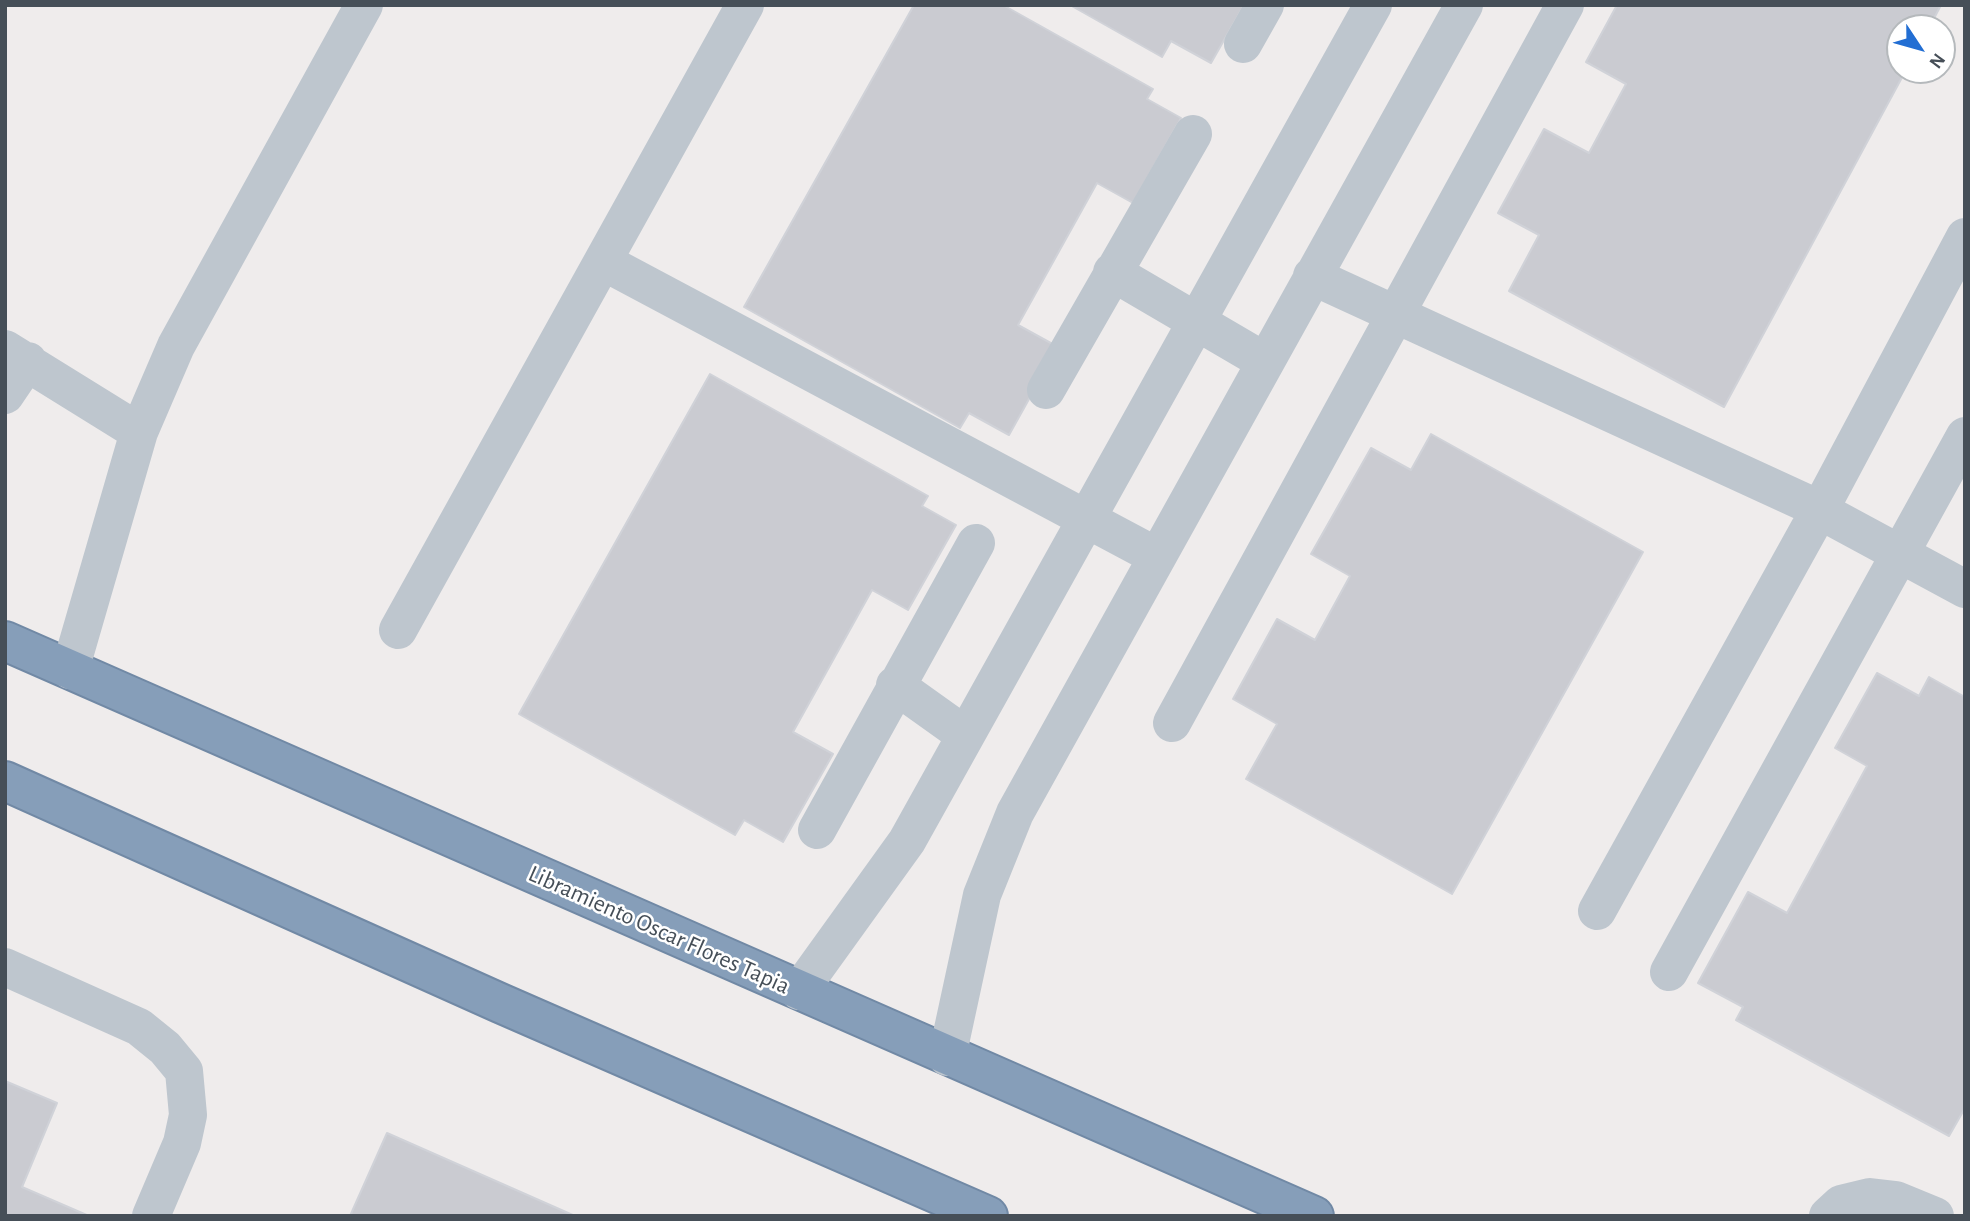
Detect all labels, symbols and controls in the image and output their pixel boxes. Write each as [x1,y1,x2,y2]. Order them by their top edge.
north arrow [1886,14,1956,84]
text: N [1925,50,1948,71]
street label: Libramiento Oscar Flores Tapia [524,859,794,1001]

